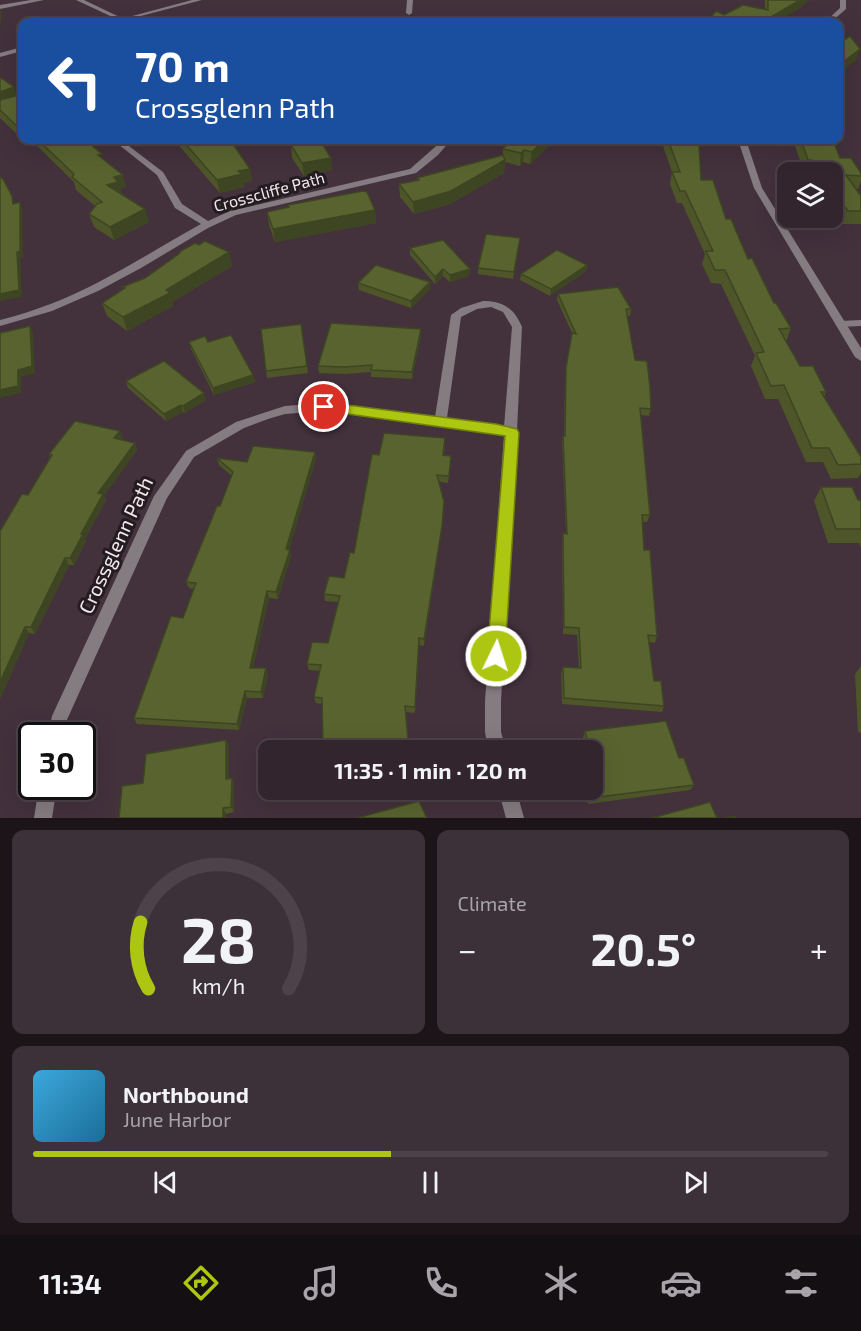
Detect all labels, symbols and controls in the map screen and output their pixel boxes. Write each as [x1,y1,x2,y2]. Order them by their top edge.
text: 70 m [135,40,230,90]
icon: left [36,42,114,120]
text: Crossglenn Path [135,91,335,123]
map controls [777,162,843,228]
button: layers [777,162,843,228]
street label: Crosscliffe Path [211,167,327,215]
pin [298,381,349,432]
icon: arrive [307,390,340,423]
street label: Crossglenn Path [73,473,157,617]
position arrow [464,624,528,688]
speed limit sign: 30 [18,722,96,800]
text: 11:35 · 1 min · 120 m [334,757,527,783]
text: Climate [458,891,527,915]
text: 28 [181,901,256,976]
text: 20.5° [590,921,696,975]
text: − [458,929,477,969]
text: + [810,929,828,969]
text: km/h [192,973,245,998]
text: Northbound [123,1081,249,1107]
text: June Harbor [123,1107,231,1131]
icon: previous [149,1166,182,1199]
icon: pause [414,1166,447,1199]
icon: next [679,1166,712,1199]
icon: directions [180,1262,222,1304]
icon: music [300,1262,342,1304]
icon: phone [420,1262,462,1304]
icon: climate [540,1262,582,1304]
icon: car [660,1262,702,1304]
icon: filters [780,1262,822,1304]
text: 11:34 [39,1267,102,1299]

